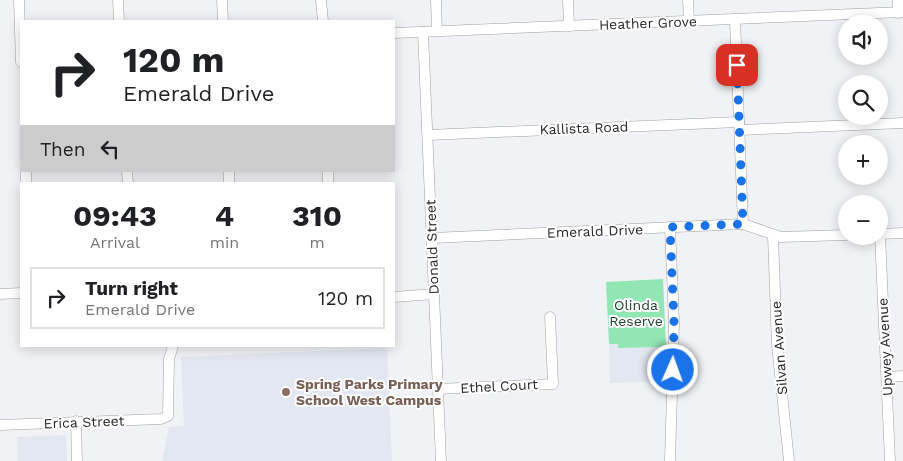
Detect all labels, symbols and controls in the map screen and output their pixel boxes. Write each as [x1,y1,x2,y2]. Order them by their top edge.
street label: Heather Grove [599,13,697,33]
map controls [838,15,888,245]
button: sound [838,15,888,65]
text: 120 m [123,39,224,81]
icon: right [40,40,105,105]
pin [716,44,758,86]
icon: arrive [723,51,751,79]
button: search [838,75,888,125]
text: Emerald Drive [123,81,275,106]
street label: Kallista Road [539,118,629,138]
icon: left [96,135,124,163]
button: + [838,135,888,185]
text: Then [40,138,86,161]
button: − [838,195,888,245]
text: 09:43 [73,198,157,233]
text: 4 [215,198,234,233]
text: 310 [292,198,342,233]
street label: Donald Street [422,199,442,295]
street label: Emerald Drive [547,221,643,241]
text: Arrival [90,233,140,252]
text: min [210,233,239,252]
text: m [309,233,325,252]
text: Turn right [85,277,178,300]
icon: right [42,284,70,312]
text: 120 m [318,287,373,310]
park label: Olinda Reserve [609,297,663,329]
street label: Upwey Avenue [874,298,896,396]
text: Emerald Drive [85,300,195,319]
street label: Silvan Avenue [768,301,790,395]
position arrow [646,343,698,395]
place label: Spring Parks Primary School West Campus [296,376,443,408]
street label: Ethel Court [460,376,538,396]
marker: Spring Parks Primary School West Campus [280,386,292,398]
street label: Erica Street [43,413,125,431]

